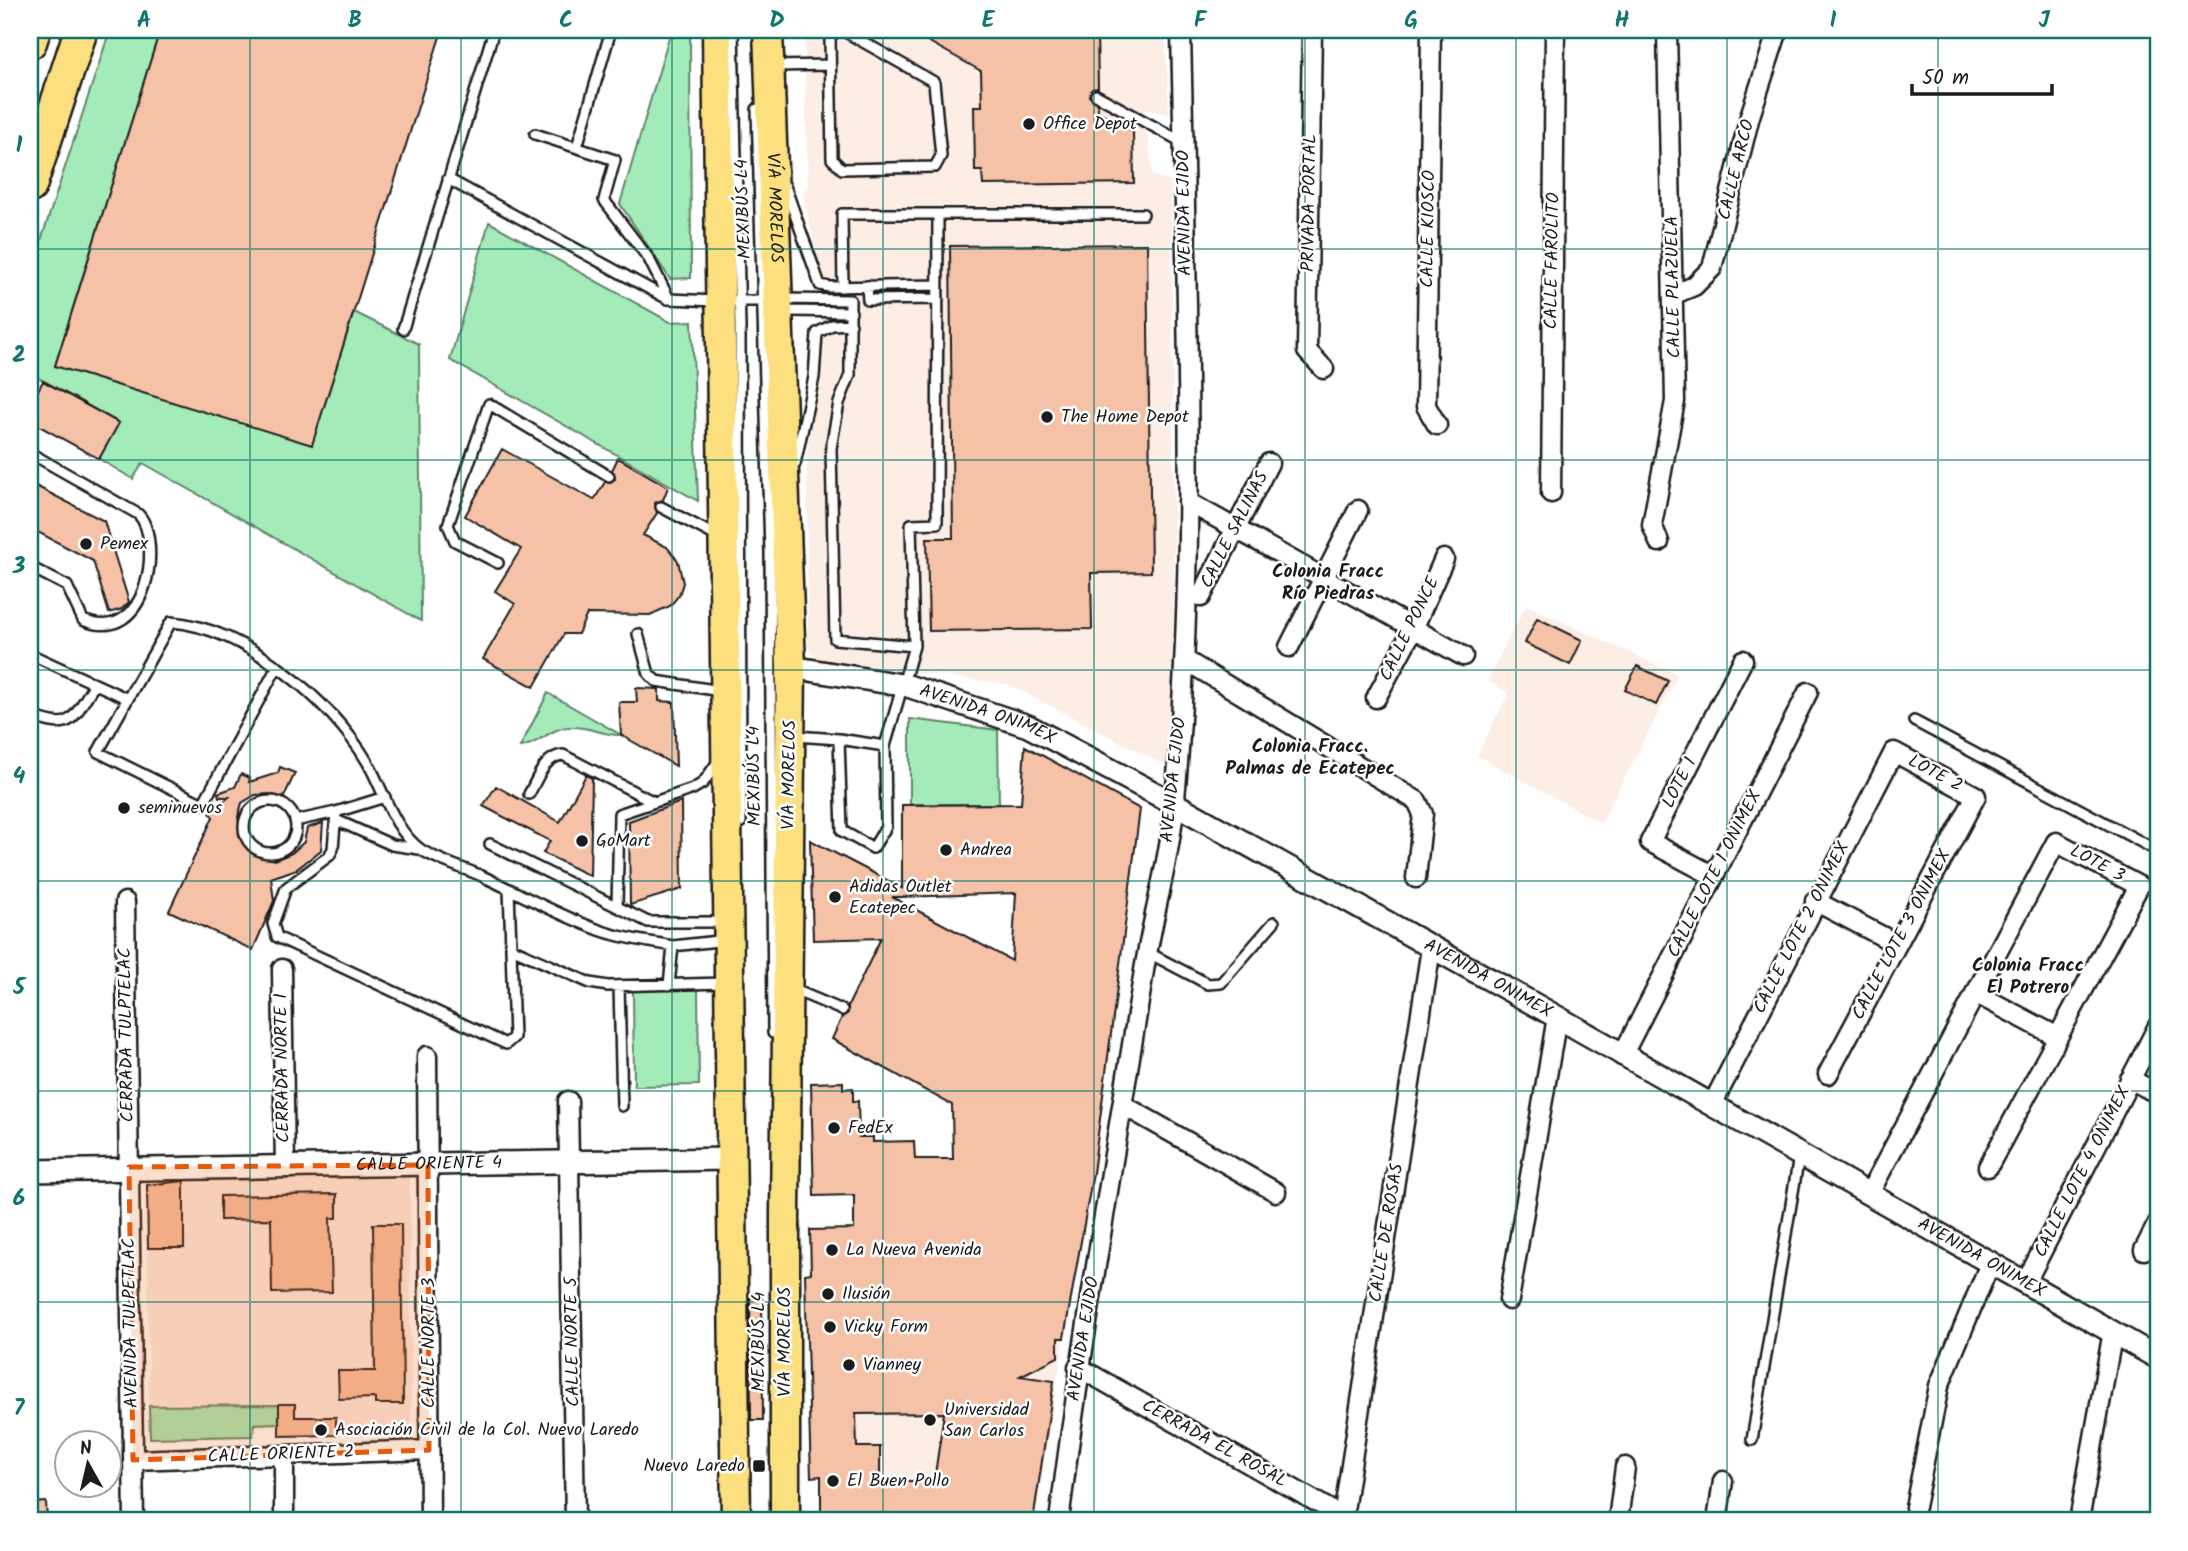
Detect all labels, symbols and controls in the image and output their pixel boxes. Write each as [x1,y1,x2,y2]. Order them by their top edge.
text: A [137,3,151,39]
text: B [348,3,362,39]
text: C [559,3,573,39]
text: D [769,3,785,39]
text: E [982,3,996,39]
text: F [1194,3,1208,39]
text: G [1404,3,1418,39]
text: H [1615,3,1630,39]
text: I [1829,3,1837,39]
text: J [2038,3,2050,39]
scale bar [1912,52,2052,96]
text: 50 m [1922,62,1969,95]
place label: Office Depot [1043,110,1138,139]
marker: Office Depot [1021,116,1037,132]
street label: CALLE ARCO [1711,117,1763,223]
text: 1 [16,128,23,164]
street label: PRIVADA PORTAL [1294,134,1326,272]
street label: AVENIDA EJIDO [1169,150,1201,276]
street label: VÍA MORELOS [758,152,791,264]
street label: MEXIBÚS L4 [728,158,760,260]
street label: CALLE KIOSCO [1413,170,1445,288]
street label: CALLE FAROLITO [1537,192,1569,330]
street label: CALLE PLAZUELA [1658,215,1690,359]
text: 2 [12,338,26,374]
place label: The Home Depot [1061,403,1190,432]
marker: The Home Depot [1039,409,1055,425]
street label: CALLE SALINAS [1193,466,1277,593]
place label: Pemex [100,530,148,559]
marker: Pemex [78,536,94,552]
text: 3 [12,549,26,585]
district label: Colonia Fracc Río Piedras [1272,557,1384,609]
street label: CALLE PONCE [1372,571,1448,686]
street label: AVENIDA ONIMEX [916,676,1062,753]
street label: AVENIDA EJIDO [1153,716,1195,844]
street label: VÍA MORELOS [775,719,805,830]
street label: MEXIBÚS L4 [740,726,770,826]
district label: Colonia Fracc. Palmas de Ecatepec [1225,732,1395,784]
street label: LOTE 2 [1902,747,1968,801]
street label: LOTE 1 [1655,752,1705,814]
text: 4 [13,759,26,795]
street label: CALLE LOTE 1 ONIMEX [1660,784,1770,963]
place label: seminuevos [138,794,222,823]
marker: seminuevos [116,800,132,816]
place label: GoMart [596,827,652,856]
marker: GoMart [574,833,590,849]
place label: Andrea [960,836,1012,865]
street label: CALLE LOTE 2 ONIMEX [1746,836,1858,1019]
street label: LOTE 3 [2064,837,2130,891]
marker: Andrea [938,842,954,858]
street label: CALLE LOTE 3 ONIMEX [1845,844,1960,1026]
place label: Adidas Outlet Ecatepec [849,873,953,923]
marker: Adidas Outlet Ecatepec [827,889,843,905]
street label: AVENIDA ONIMEX [1418,931,1559,1027]
street label: CERRADA TULPTELAC [111,947,143,1123]
district label: Colonia Fracc El Potrero [1972,951,2084,1003]
text: 5 [12,970,27,1006]
street label: CERRADA NORTE 1 [267,993,299,1143]
street label: CALLE LOTE 4 ONIMEX [2027,1080,2139,1263]
place label: FedEx [848,1114,893,1143]
marker: FedEx [826,1120,842,1136]
street label: CALLE ORIENTE 4 [356,1148,502,1180]
street label: CALLE DE ROSAS [1362,1161,1412,1304]
text: 6 [13,1181,25,1217]
street label: AVENIDA ONIMEX [1912,1210,2052,1306]
place label: La Nueva Avenida [846,1236,982,1265]
street label: AVENIDA TULPETLAC [115,1238,147,1408]
marker: La Nueva Avenida [824,1242,840,1258]
street label: CALLE NORTE 5 [557,1275,589,1407]
street label: AVENIDA EJIDO [1060,1275,1108,1403]
street label: CALLE NORTE 3 [415,1278,444,1408]
place label: Ilusión [842,1280,890,1309]
marker: Ilusión [820,1286,836,1302]
street label: VÍA MORELOS [771,1287,800,1397]
street label: MEXIBÚS L4 [745,1292,774,1392]
place label: Vicky Form [844,1313,928,1342]
marker: Vicky Form [822,1319,838,1335]
place label: Vianney [863,1351,922,1380]
marker: Vianney [841,1357,857,1373]
text: 7 [14,1391,26,1427]
street label: CERRADA EL ROSAL [1136,1392,1292,1496]
place label: Universidad San Carlos [944,1396,1030,1446]
marker: Universidad San Carlos [922,1412,938,1428]
place label: Asociación Civil de la Col. Nuevo Laredo [335,1416,639,1445]
marker: Asociación Civil de la Col. Nuevo Laredo [313,1422,329,1438]
north arrow [52,1428,122,1498]
text: N [78,1433,94,1465]
street label: CALLE ORIENTE 2 [207,1438,355,1472]
place label: Nuevo Laredo [644,1452,745,1481]
marker: Nuevo Laredo [751,1458,767,1474]
place label: El Buen Pollo [847,1467,949,1496]
marker: El Buen Pollo [825,1473,841,1489]

